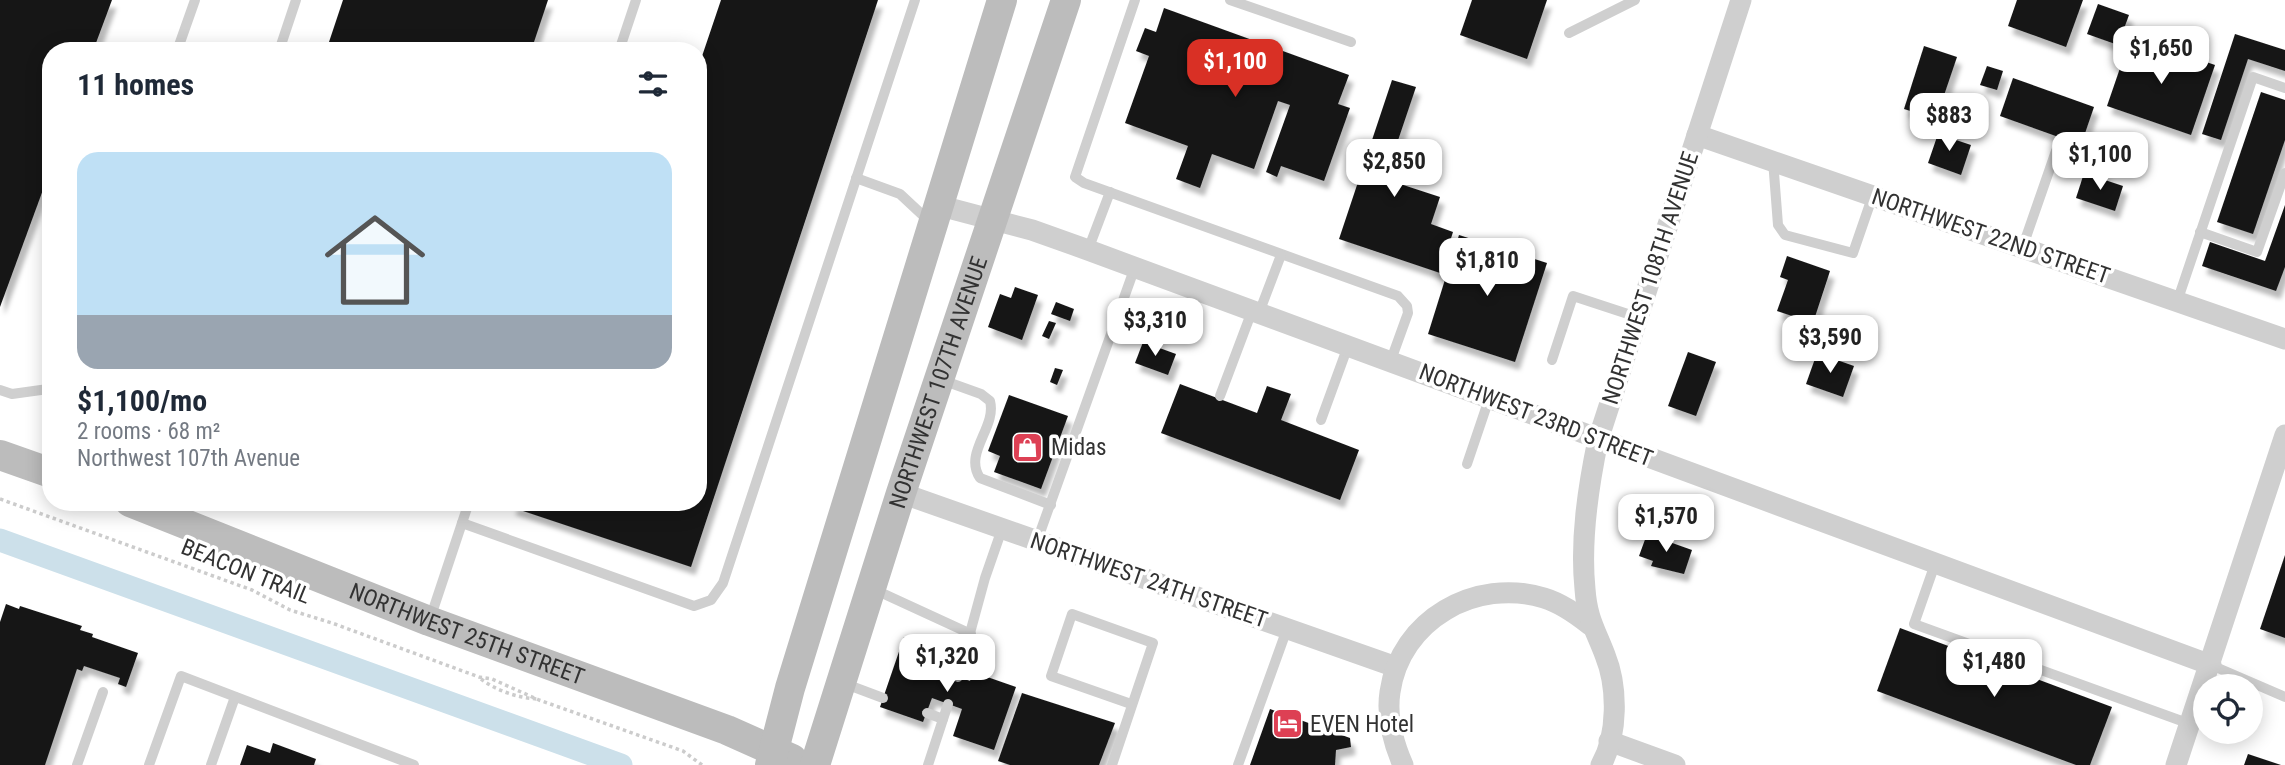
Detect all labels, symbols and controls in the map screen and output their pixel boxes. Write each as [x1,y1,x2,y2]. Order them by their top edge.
pin: $1,650 [2104,27,2218,86]
text: $1,650 [2129,35,2193,62]
pin: $1,100 [1178,40,1292,99]
text: $1,100 [1203,48,1267,75]
icon: filters [634,65,672,103]
text: 11 homes [77,67,194,102]
pin: $883 [1908,94,1990,153]
text: $883 [1926,102,1972,129]
pin: $1,100 [2043,132,2157,192]
pin: $2,850 [1337,140,1451,199]
text: $1,100 [2068,141,2132,168]
text: $2,850 [1362,148,1426,175]
street label: NORTHWEST 108TH AVENUE [1597,148,1704,408]
street label: NORTHWEST 22ND STREET [1868,183,2113,290]
icon: home [312,197,438,323]
pin: $1,810 [1430,238,1544,298]
text: $1,810 [1455,247,1519,274]
street label: NORTHWEST 107TH AVENUE [884,253,993,512]
pin: $3,310 [1098,298,1212,358]
text: $3,310 [1123,307,1187,334]
pin: $3,590 [1773,316,1887,375]
text: $3,590 [1798,324,1862,351]
street label: NORTHWEST 23RD STREET [1415,358,1656,472]
text: $1,100/mo [77,383,207,418]
text: 2 rooms · 68 m² [77,418,220,445]
shop icon: Midas [1011,430,1045,464]
place label: Midas [1051,434,1107,461]
text: Northwest 107th Avenue [77,445,300,472]
pin: $1,570 [1609,494,1723,554]
text: $1,570 [1634,503,1698,530]
street label: NORTHWEST 24TH STREET [1027,527,1271,634]
street label: BEACON TRAIL [177,533,315,610]
street label: NORTHWEST 25TH STREET [346,578,588,691]
pin: $1,320 [890,634,1004,694]
pin: $1,480 [1937,640,2051,699]
text: $1,320 [915,643,979,670]
text: $1,480 [1962,648,2026,675]
map controls [2193,674,2263,744]
button: locate [2193,674,2263,744]
hotel icon: EVEN Hotel [1270,707,1304,741]
place label: EVEN Hotel [1310,711,1414,738]

